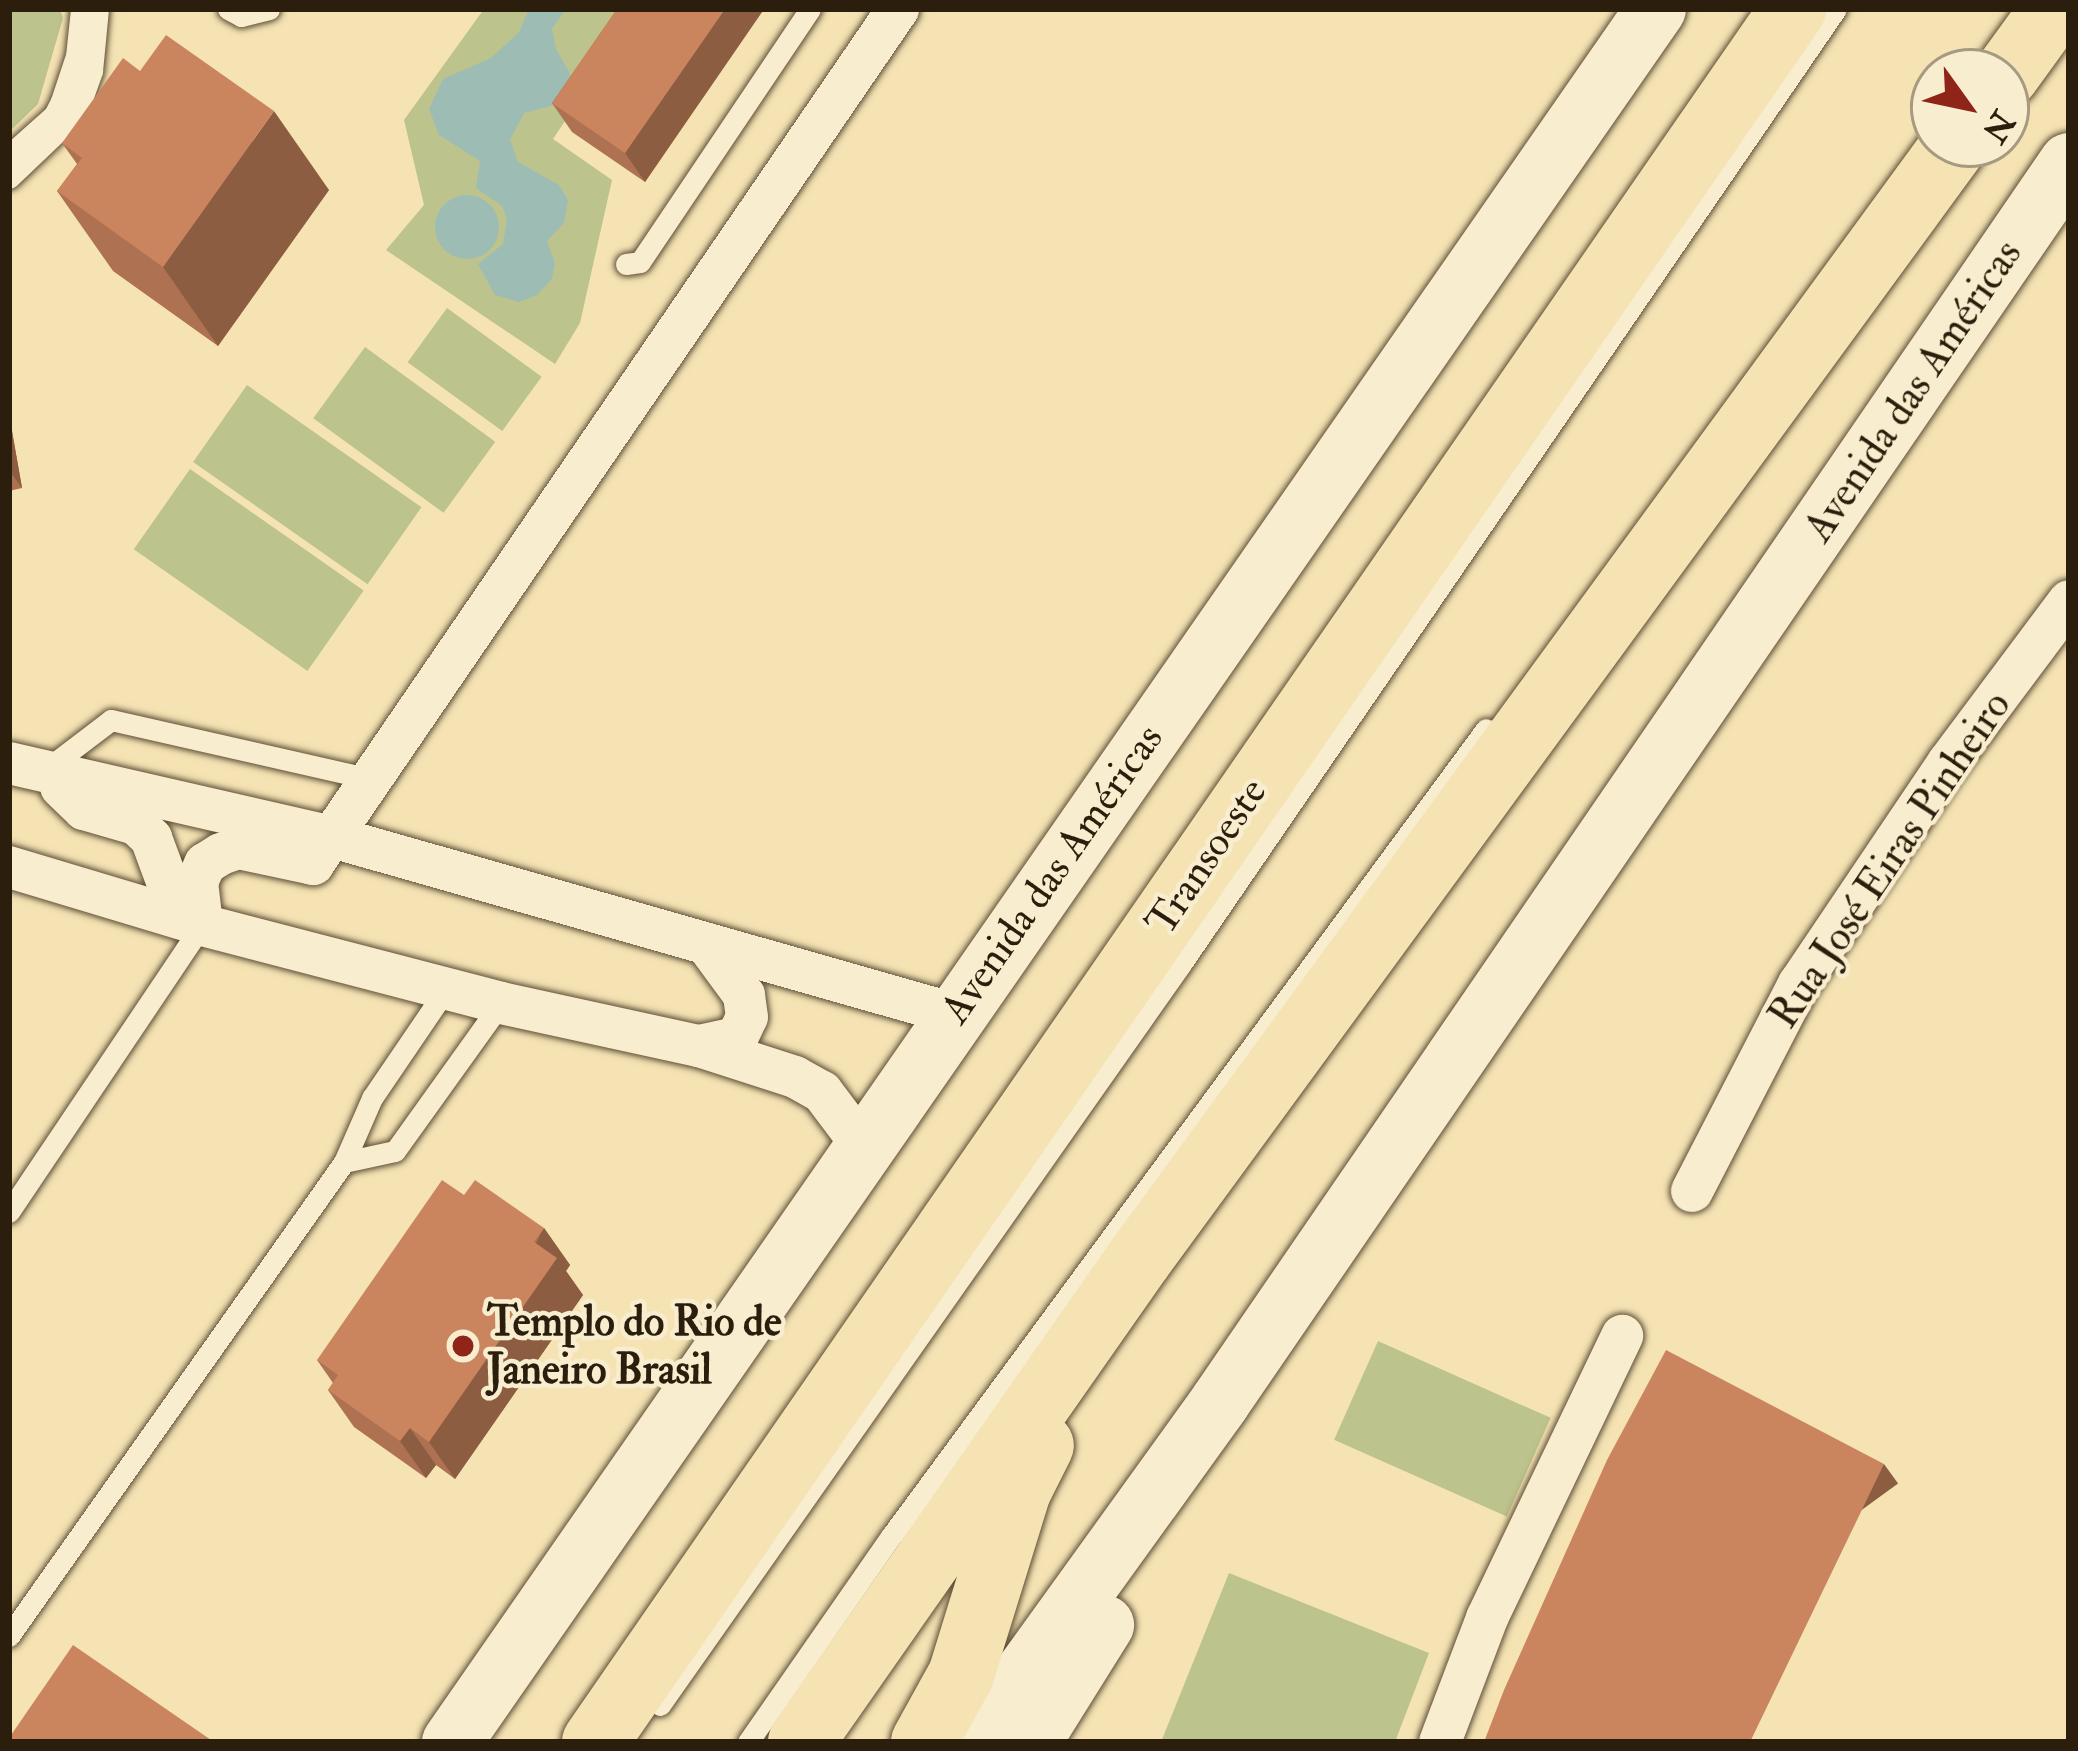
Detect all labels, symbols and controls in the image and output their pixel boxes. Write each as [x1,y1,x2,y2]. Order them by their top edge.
north arrow [1910,48,2030,168]
text: N [1973,103,2023,150]
street label: Avenida das Américas [1793,230,2033,552]
street label: Rua José Eiras Pinheiro [1758,682,2022,1038]
street label: Avenida das Américas [930,715,1174,1033]
street label: Transoeste [1136,769,1278,945]
place label: Templo do Rio de Janeiro Brasil [487,1297,781,1396]
marker: Templo do Rio de Janeiro Brasil [450,1333,476,1359]

